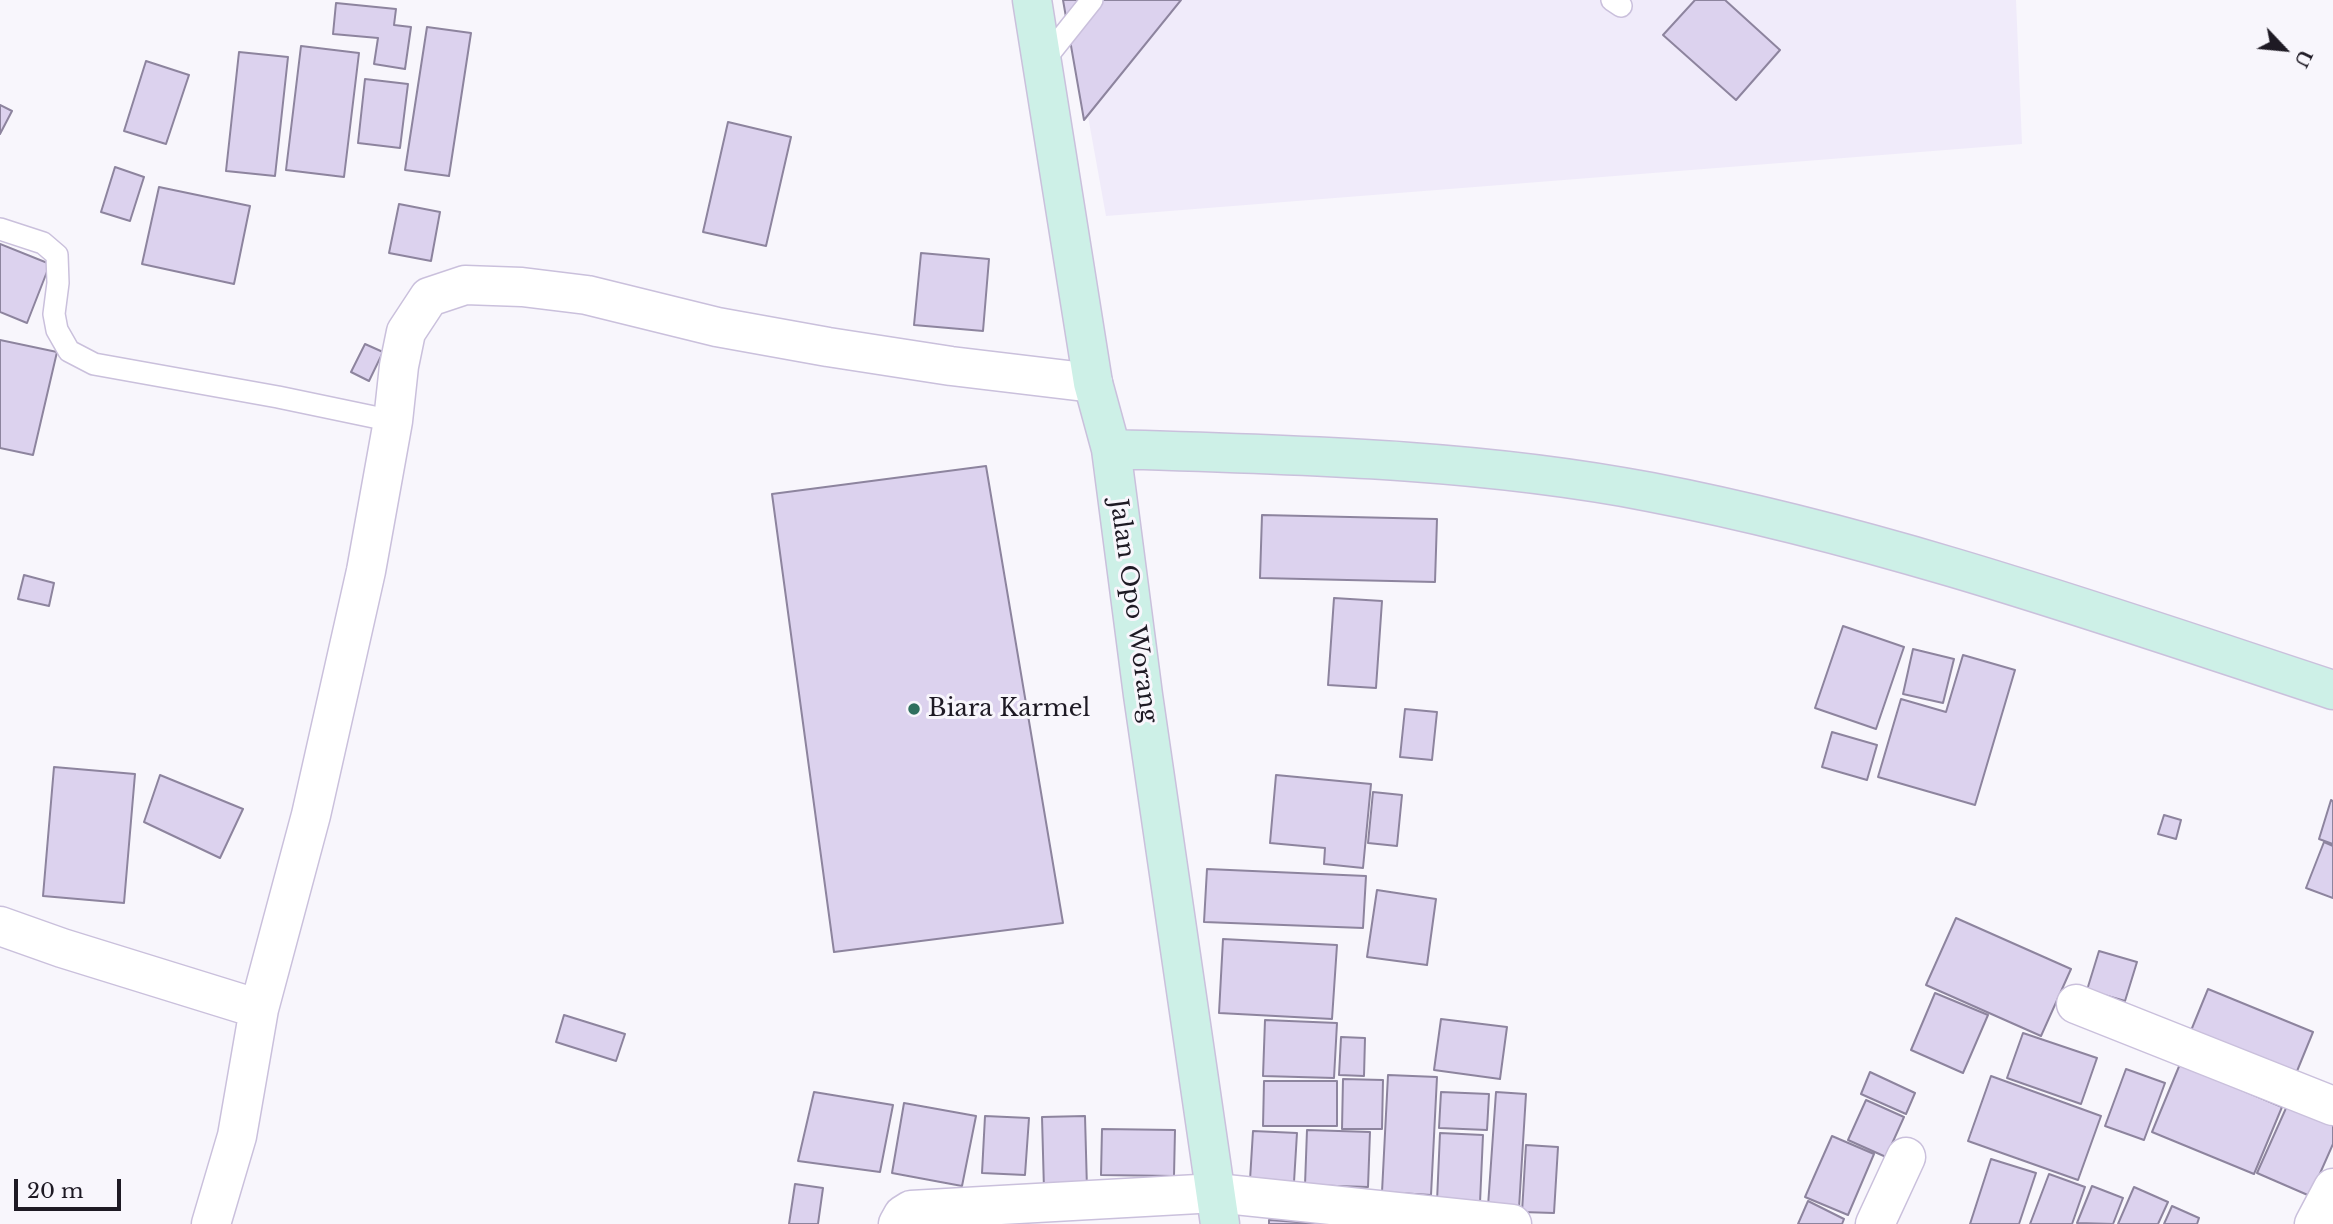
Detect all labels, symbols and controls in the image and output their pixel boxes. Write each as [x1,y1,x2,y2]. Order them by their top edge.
north arrow [2249,14,2319,84]
text: U [2289,46,2317,71]
street label: Jalan Opo Worang [1103,497,1163,725]
place label: Biara Karmel [928,695,1090,723]
marker: Biara Karmel [906,701,922,717]
scale bar [18,1164,124,1208]
text: 20 m [27,1178,84,1204]

